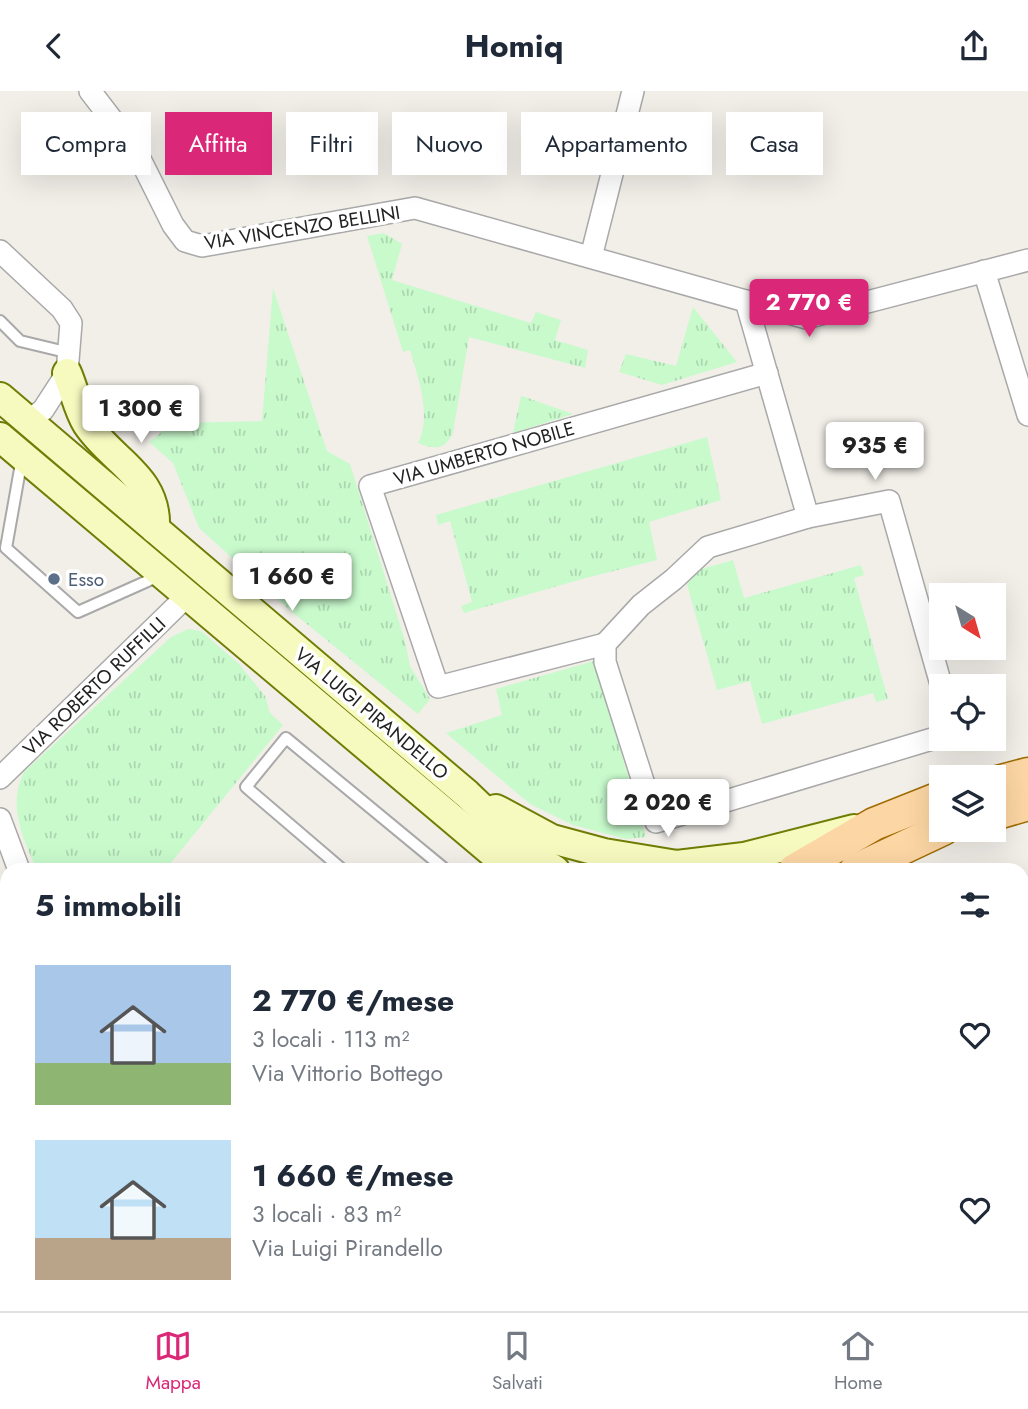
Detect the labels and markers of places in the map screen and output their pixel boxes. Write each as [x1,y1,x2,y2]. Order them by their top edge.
pin: 2 770 € [744,279,874,339]
pin: 1 300 € [76,385,206,445]
pin: 935 € [826,423,924,482]
pin: 1 660 € [227,553,357,613]
place label: Esso [68,566,104,593]
marker: Esso [46,571,62,587]
pin: 2 020 € [603,779,733,839]

